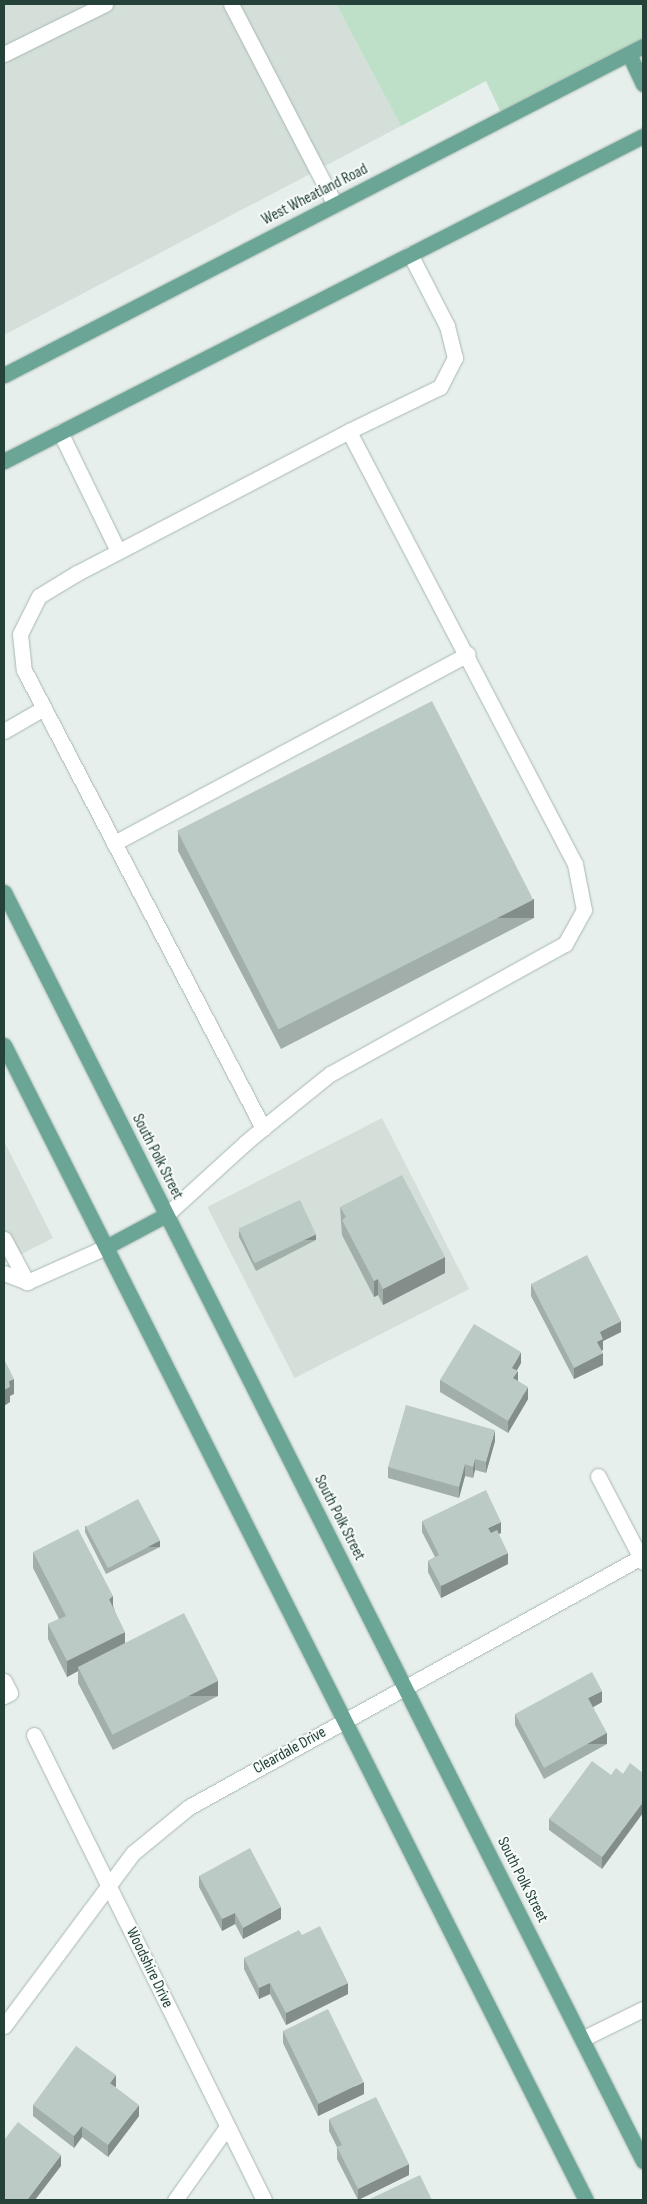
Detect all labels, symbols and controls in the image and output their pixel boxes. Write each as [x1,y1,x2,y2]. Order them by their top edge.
street label: West Wheatland Road [259,160,371,230]
street label: South Polk Street [127,1111,187,1203]
street label: South Polk Street [309,1472,369,1564]
street label: Cleardale Drive [250,1723,330,1779]
street label: South Polk Street [492,1834,552,1926]
street label: Woodshire Drive [121,1925,177,2011]

